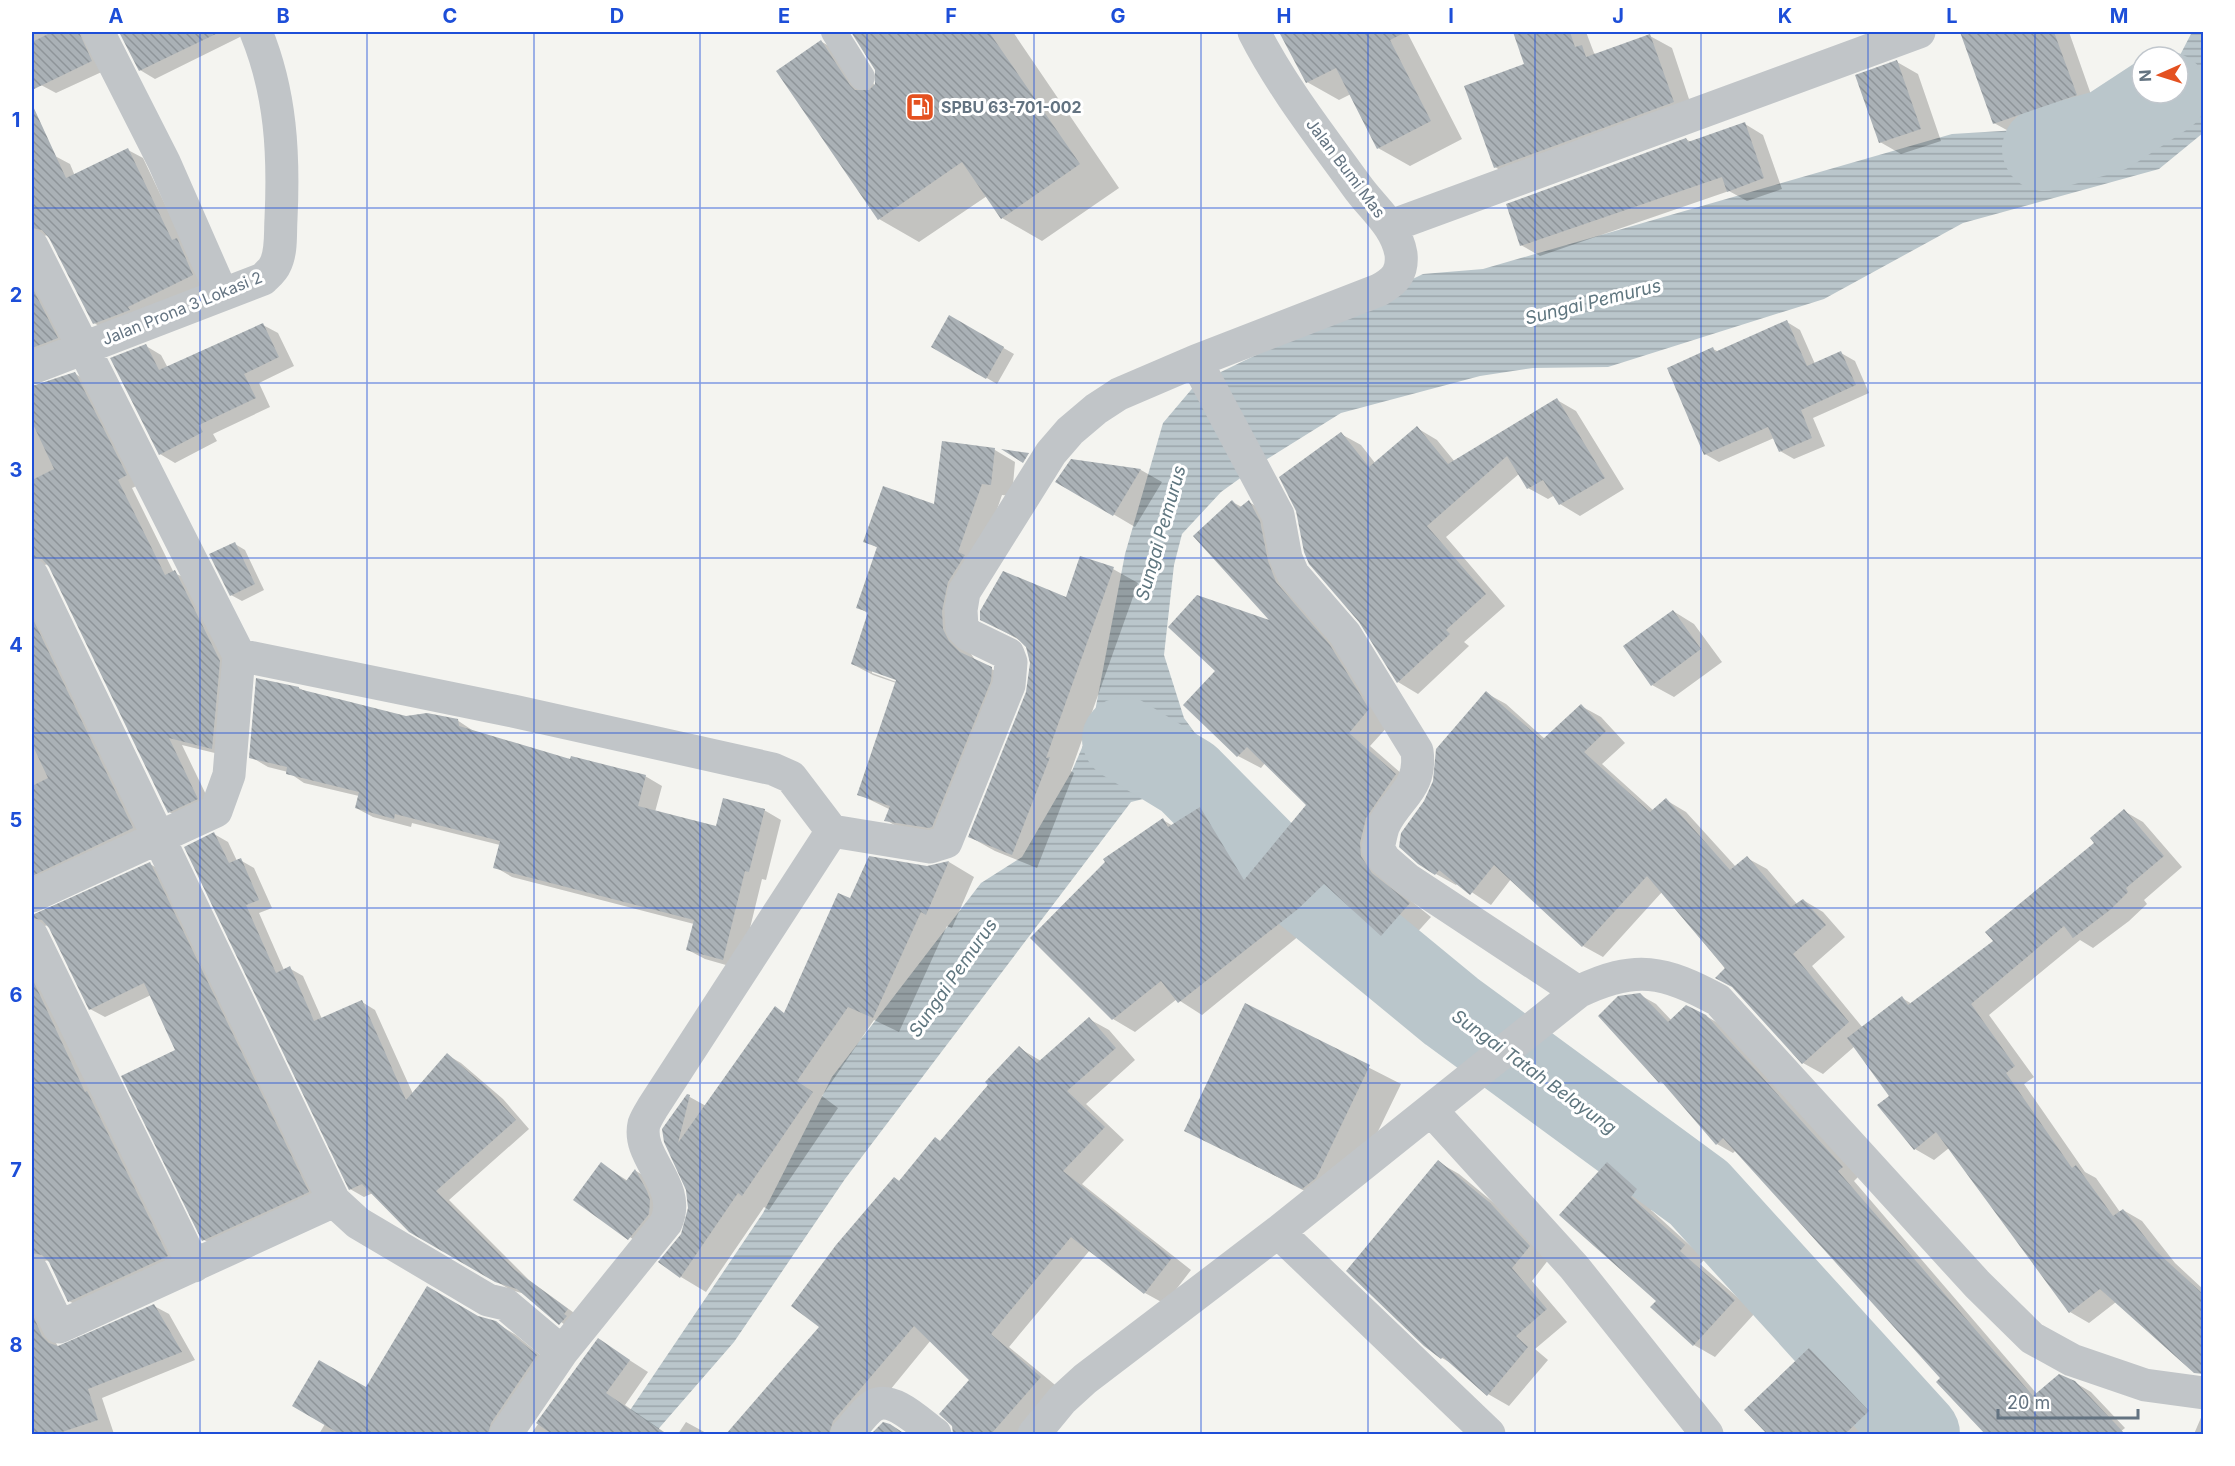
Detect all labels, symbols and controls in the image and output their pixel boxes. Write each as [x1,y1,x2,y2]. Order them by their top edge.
text: A [109,4,124,28]
text: B [276,4,290,28]
text: C [443,4,457,28]
text: D [610,4,624,28]
text: E [778,4,790,28]
text: F [945,4,957,28]
text: G [1110,4,1126,28]
text: H [1277,4,1291,28]
text: I [1448,4,1454,28]
text: J [1612,4,1624,28]
text: K [1778,4,1792,28]
text: L [1946,4,1958,28]
text: M [2110,4,2128,28]
north arrow [2130,45,2190,105]
text: N [2135,69,2155,82]
fuel station icon: SPBU 63-701-002 [904,91,936,123]
place label: SPBU 63-701-002 [941,97,1082,117]
text: 1 [12,108,20,132]
street label: Jalan Bumi Mas [1302,114,1390,222]
street label: Jalan Prona 3 Lokasi 2 [99,267,265,349]
water label: Sungai Pemurus [1523,274,1663,329]
text: 2 [10,283,22,307]
text: 3 [10,458,22,482]
water label: Sungai Pemurus [1131,463,1190,603]
text: 4 [9,633,23,657]
text: 5 [10,808,22,832]
water label: Sungai Pemurus [904,915,1001,1041]
text: 6 [10,983,23,1007]
water label: Sungai Tatah Belayung [1448,1005,1620,1138]
text: 7 [10,1158,22,1182]
text: 8 [9,1333,23,1357]
scale bar [1998,1382,2138,1420]
text: 20 m [2007,1392,2050,1413]

